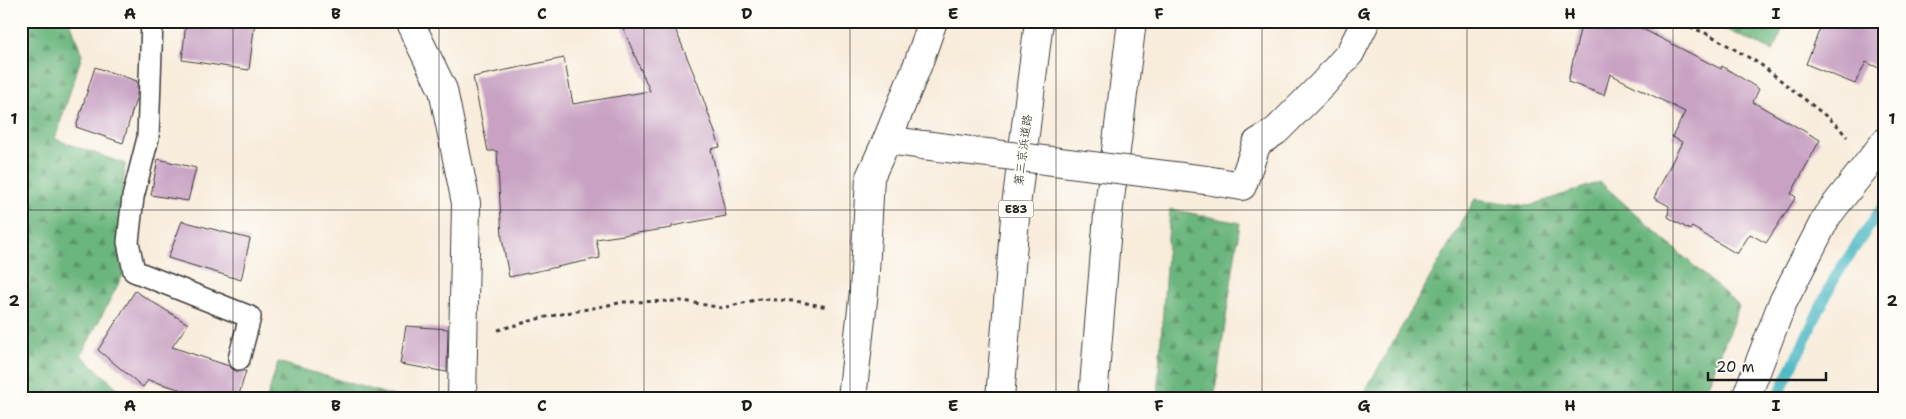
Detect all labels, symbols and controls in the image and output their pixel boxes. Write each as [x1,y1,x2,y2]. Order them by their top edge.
text: A [124,3,136,24]
text: B [331,3,341,24]
text: C [537,3,547,24]
text: D [741,3,753,24]
text: E [948,3,958,24]
text: F [1154,3,1164,24]
text: G [1358,3,1371,24]
text: H [1564,3,1576,24]
text: I [1772,3,1781,24]
text: 1 [10,108,18,129]
text: 1 [1888,108,1896,129]
street label: 第三京浜道路 [1011,113,1035,187]
road number: E83 [998,200,1034,218]
text: 2 [8,290,20,311]
text: 2 [1886,290,1898,311]
scale bar [1708,349,1826,381]
text: 20 m [1716,357,1755,377]
text: A [124,395,136,416]
text: B [331,395,341,416]
text: C [537,395,547,416]
text: D [741,395,753,416]
text: E [948,395,958,416]
text: F [1154,395,1164,416]
text: G [1358,395,1371,416]
text: H [1564,395,1576,416]
text: I [1772,395,1781,416]

